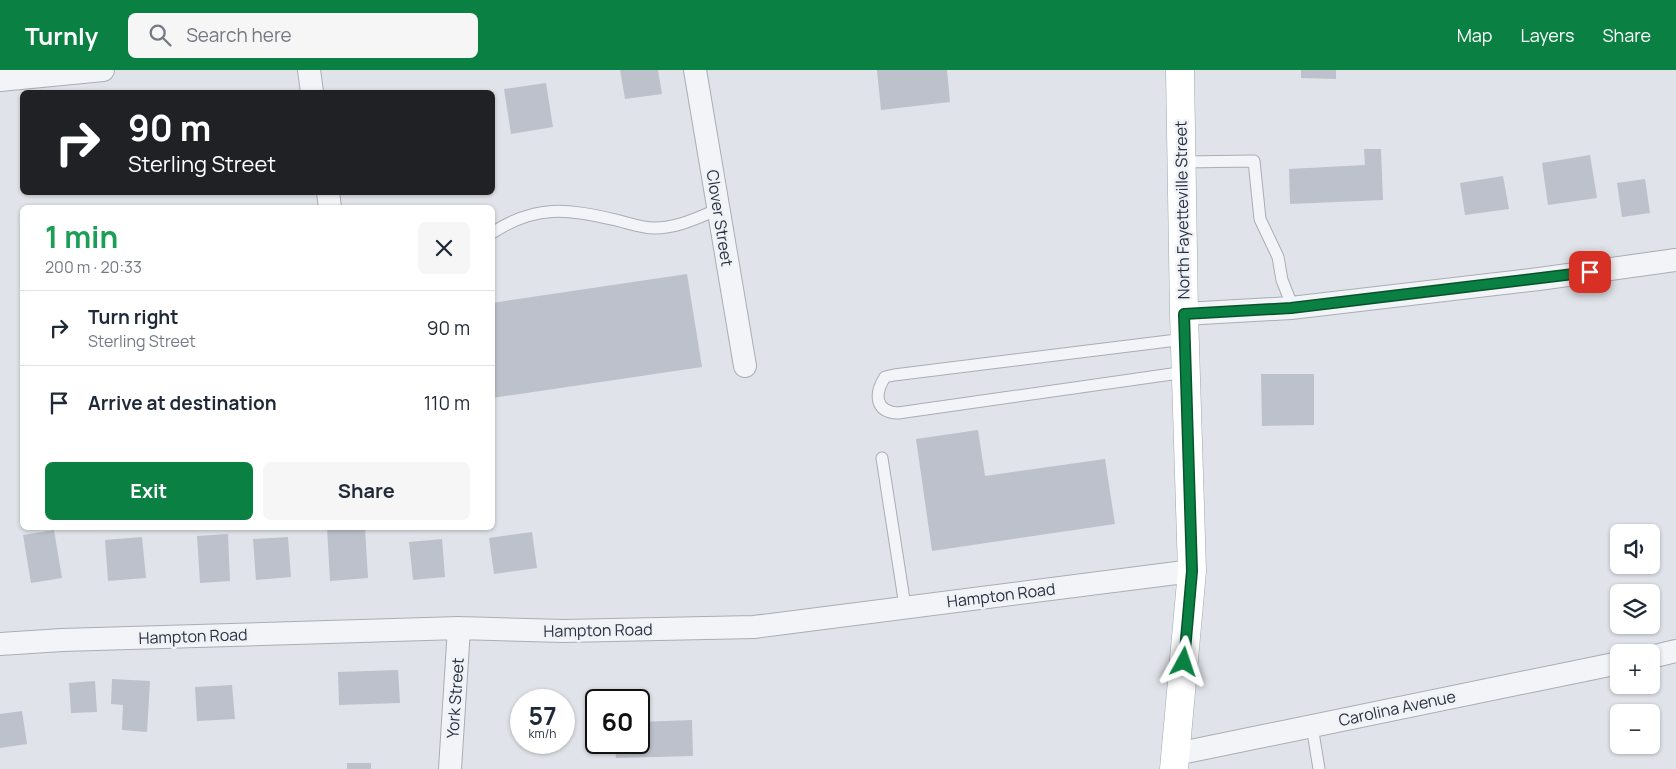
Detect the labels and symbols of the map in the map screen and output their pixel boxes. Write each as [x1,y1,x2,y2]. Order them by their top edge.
street label: North Fayetteville Street [1169,120,1195,300]
street label: Clover Street [702,168,738,268]
pin [1569,251,1611,293]
street label: Hampton Road [946,577,1056,613]
street label: Hampton Road [543,618,653,642]
street label: Hampton Road [138,623,248,649]
position arrow [1157,635,1209,687]
street label: York Street [441,657,469,739]
street label: Carolina Avenue [1336,685,1458,731]
speed limit sign: 60 [585,689,650,754]

